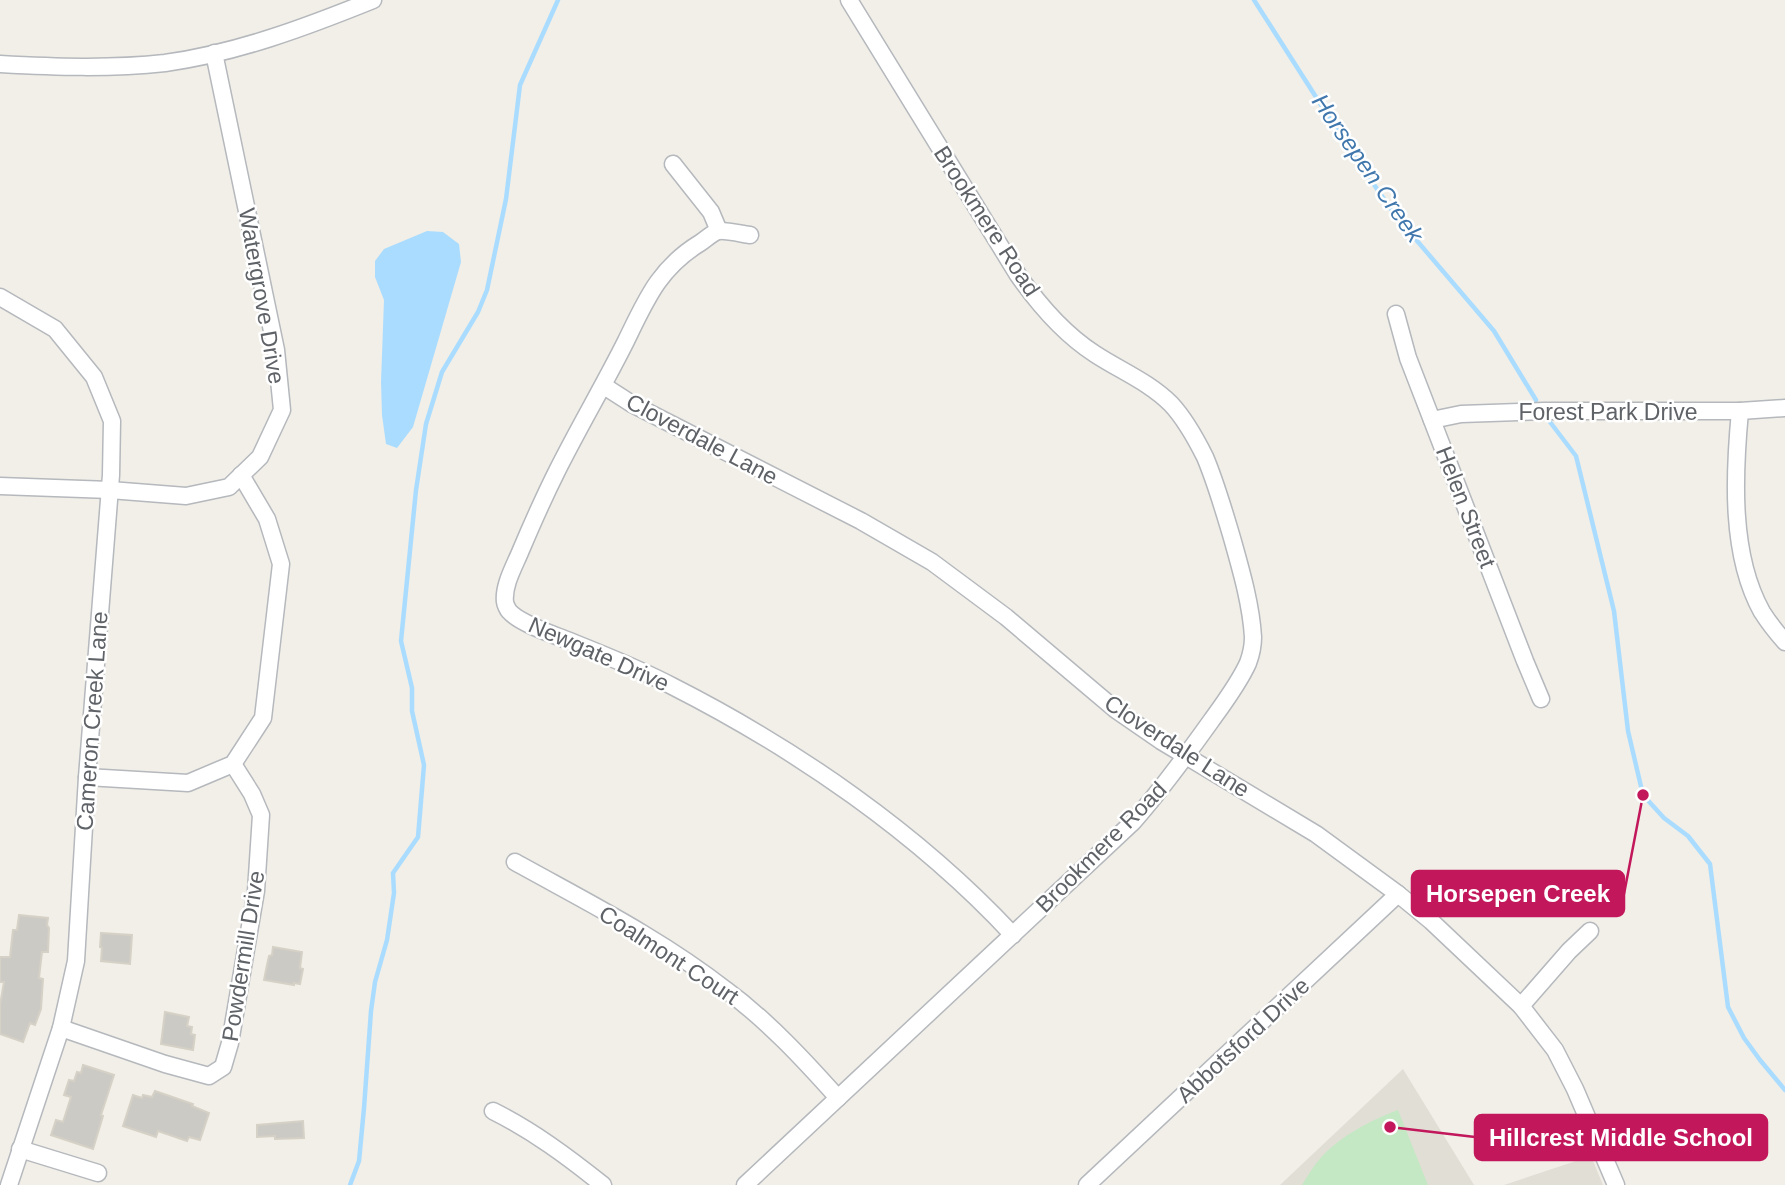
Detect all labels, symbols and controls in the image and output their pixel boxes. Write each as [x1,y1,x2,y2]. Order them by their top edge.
water label: Horsepen Creek [1307,89,1430,249]
street label: Brookmere Road [929,141,1045,301]
street label: Watergrove Drive [234,206,290,386]
street label: Cloverdale Lane [622,388,782,490]
street label: Forest Park Drive [1519,399,1697,425]
street label: Helen Street [1431,443,1501,572]
street label: Cameron Creek Lane [71,610,113,832]
street label: Newgate Drive [525,611,673,697]
street label: Cloverdale Lane [1100,689,1254,803]
street label: Brookmere Road [1030,776,1172,918]
street label: Powdermill Drive [217,869,269,1043]
callout: Horsepen Creek [1412,871,1624,916]
text: Horsepen Creek [1426,880,1611,907]
street label: Coalmont Court [594,900,744,1010]
street label: Abbotsford Drive [1171,972,1315,1108]
callout: Hillcrest Middle School [1475,1115,1767,1160]
text: Hillcrest Middle School [1489,1124,1753,1151]

